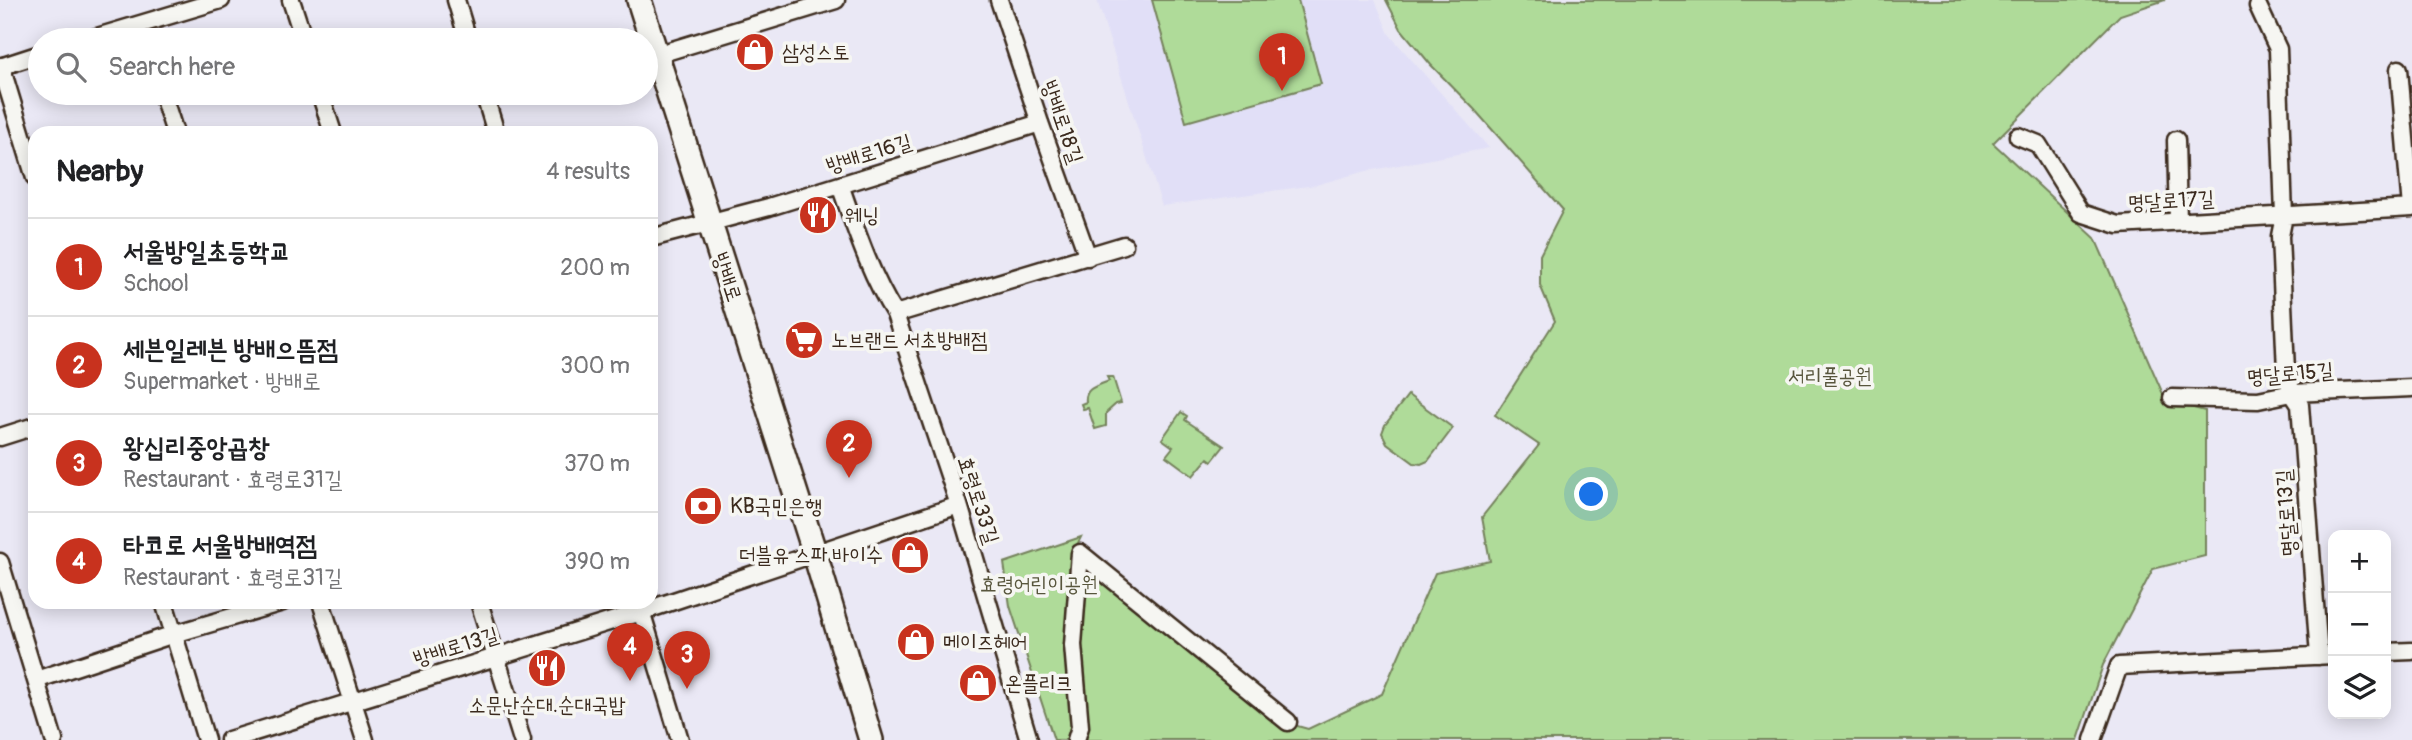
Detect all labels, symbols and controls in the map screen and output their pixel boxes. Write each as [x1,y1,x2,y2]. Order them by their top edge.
search box [28,28,658,105]
shop icon: 삼성스토 [734,31,776,73]
pin: 1 [1259,33,1305,91]
place label: 삼성스토 [782,39,850,66]
icon: search [52,48,90,86]
text: Search here [108,51,235,83]
street label: 방배로18길 [1035,77,1089,167]
street label: 방배로16길 [823,128,915,180]
text: Nearby [56,153,143,190]
text: 4 results [546,157,630,186]
street label: 명달로17길 [2127,185,2215,217]
restaurant icon: 웨닝 [797,194,839,236]
place label: 웨닝 [845,202,879,229]
text: 서울방일초등학교 [123,236,290,268]
street label: 방배로 [706,249,748,305]
text: 1 [75,253,84,282]
text: 200 m [560,253,630,282]
text: School [123,269,189,298]
supermarket icon: 노브랜드 서초방배점 [783,319,825,361]
place label: 노브랜드 서초방배점 [831,327,988,354]
text: 세븐일레븐 방배으뜸점 [123,334,338,366]
text: 2 [73,351,85,380]
text: 300 m [560,351,630,380]
street label: 명달로15길 [2245,357,2335,391]
park label: 서리풀공원 [1788,363,1872,390]
text: Supermarket · 방배로 [123,367,321,396]
pin: 2 [826,420,872,478]
text: 왕십리중앙곱창 [123,432,269,464]
text: 3 [73,449,85,478]
text: 370 m [564,449,630,478]
street label: 효령로33길 [951,453,1005,548]
text: Restaurant · 효령로31길 [123,465,343,494]
street label: 명달로13길 [2270,468,2304,558]
your location [1574,477,1608,511]
bank icon: KB국민은행 [682,485,724,527]
place label: KB국민은행 [730,493,822,520]
text: 타코로 서울방배역점 [123,530,317,562]
map controls [2328,530,2391,719]
button: + [2328,530,2391,593]
shop icon: 더블유 스파 바이수 [889,534,931,576]
place label: 더블유 스파 바이수 [739,542,883,569]
text: 4 [72,547,86,576]
text: 390 m [564,547,630,576]
text: Restaurant · 효령로31길 [123,563,343,592]
park label: 효령어린이공원 [980,571,1098,598]
button: − [2328,593,2391,656]
street label: 방배로13길 [410,621,502,673]
shop icon: 메이즈헤어 [895,621,937,663]
pin: 4 [607,623,653,681]
place label: 메이즈헤어 [943,629,1028,656]
pin: 3 [664,631,710,689]
restaurant icon: 소문난순대.순대국밥 [526,647,568,689]
button: layers [2328,656,2391,719]
shop icon: 온플리크 [957,662,999,704]
place label: 온플리크 [1005,670,1073,697]
place label: 소문난순대.순대국밥 [469,692,625,719]

